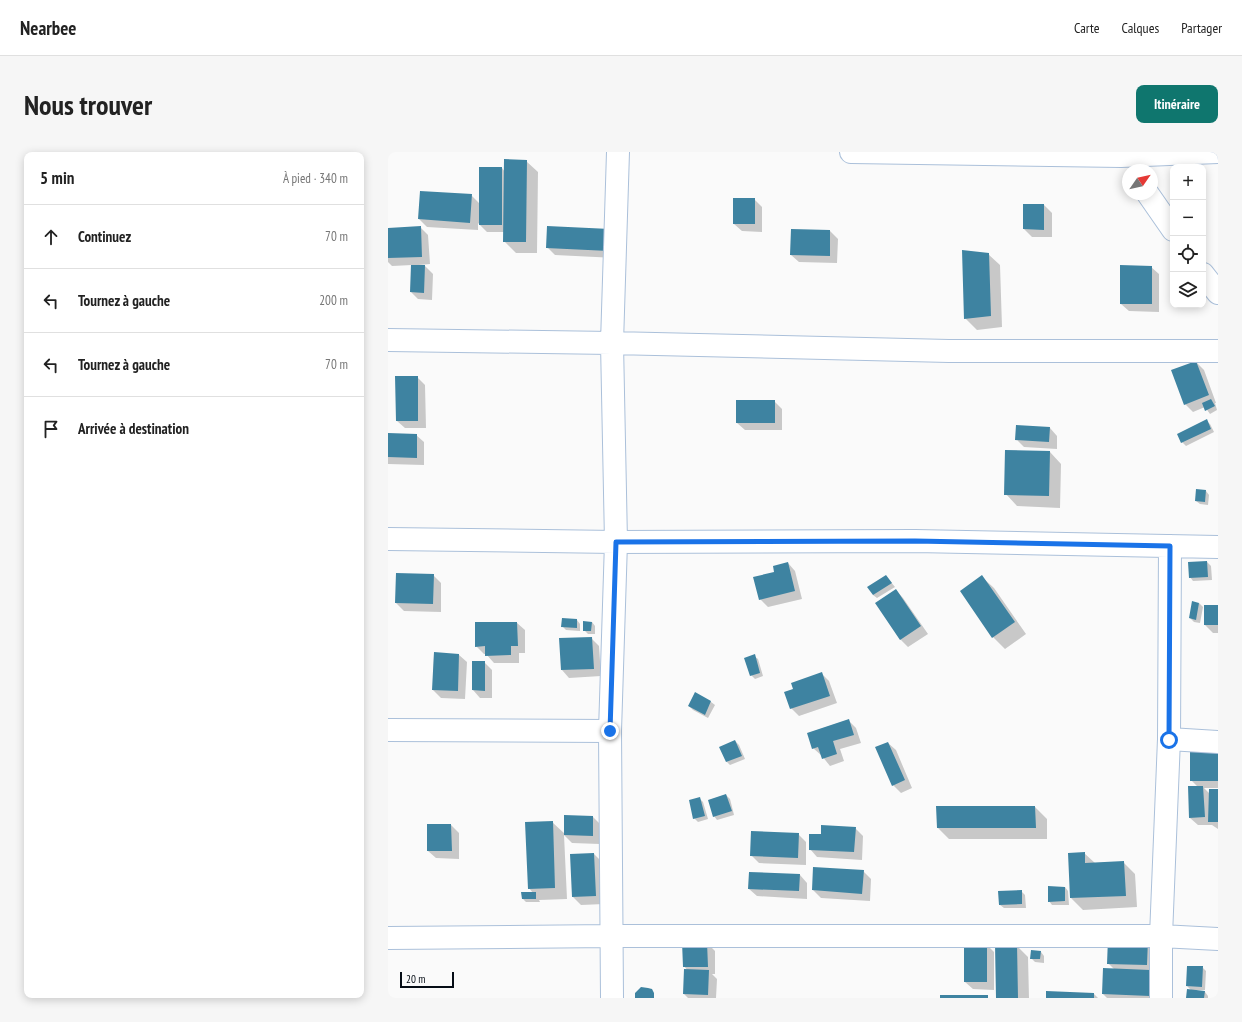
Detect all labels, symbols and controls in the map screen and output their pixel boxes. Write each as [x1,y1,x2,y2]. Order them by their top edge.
text: Nearbee [20,16,77,40]
text: Carte [1074,19,1099,37]
text: Calques [1121,19,1159,37]
text: Partager [1181,19,1222,37]
button: Itinéraire [1136,85,1218,123]
text: Nous trouver [24,86,152,123]
north arrow [1122,164,1158,200]
map controls [1170,164,1206,308]
button: + [1170,164,1206,200]
text: 5 min [40,167,74,189]
text: À pied · 340 m [283,170,348,187]
button: − [1170,200,1206,236]
icon: ahead [40,226,62,248]
text: Continuez [78,227,131,246]
text: 70 m [325,228,348,245]
button: locate [1170,236,1206,272]
button: layers [1170,272,1206,308]
icon: left [40,290,62,312]
text: Tournez à gauche [78,291,170,310]
text: 200 m [319,292,348,309]
icon: left [40,354,62,376]
text: Tournez à gauche [78,355,170,374]
text: 70 m [325,356,348,373]
icon: arrive [40,418,62,440]
text: Arrivée à destination [78,419,189,438]
route end [601,722,619,740]
route start [1160,731,1178,749]
scale bar [400,970,454,989]
text: 20 m [406,972,425,986]

